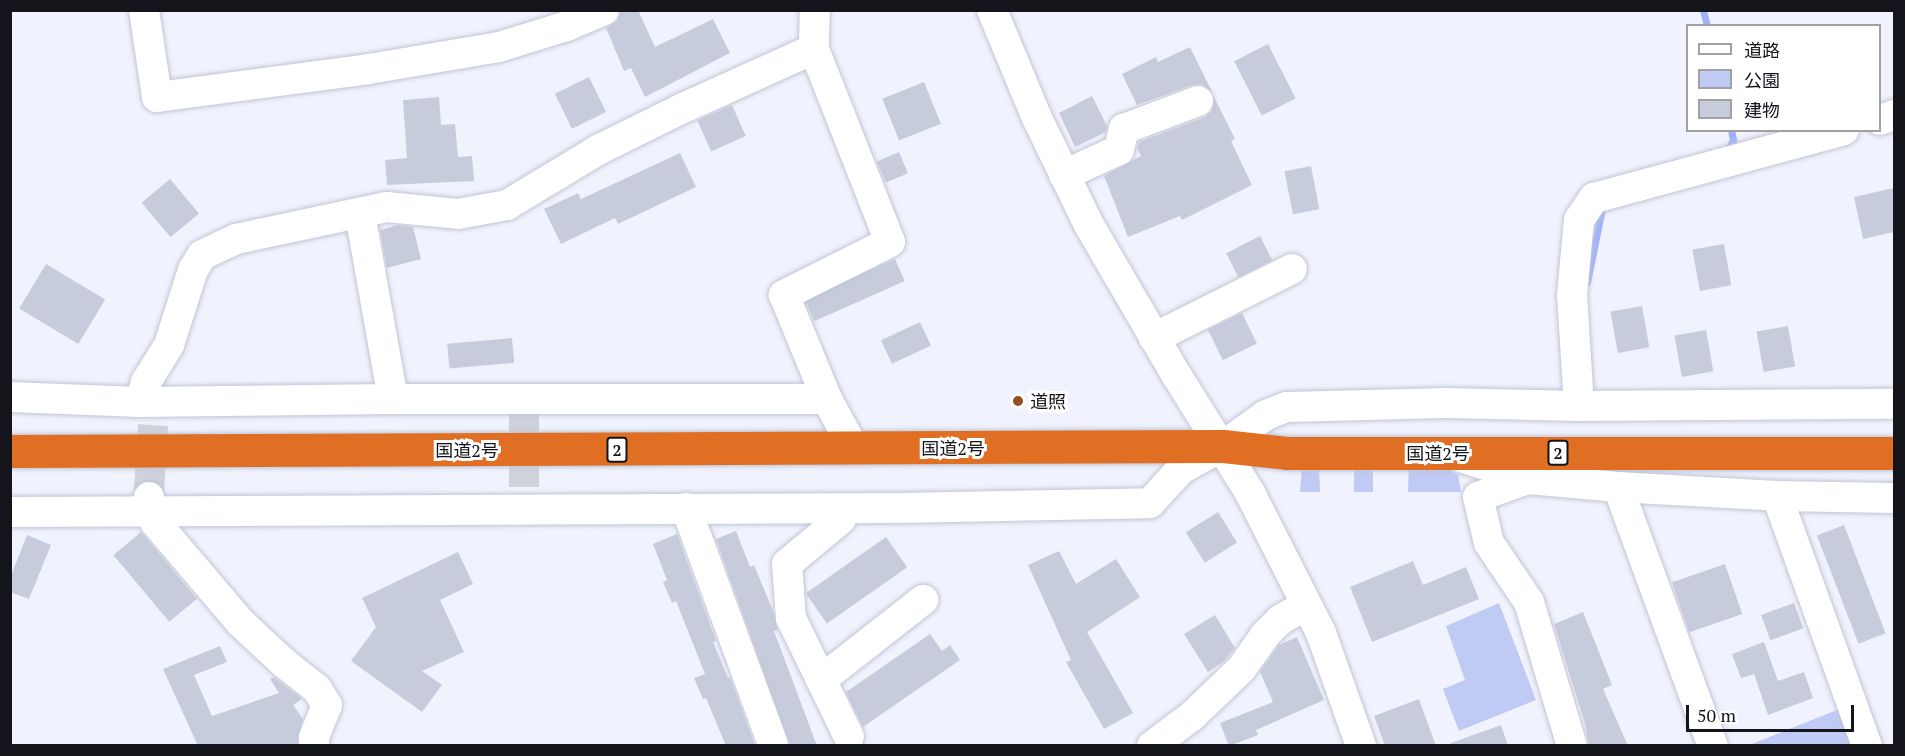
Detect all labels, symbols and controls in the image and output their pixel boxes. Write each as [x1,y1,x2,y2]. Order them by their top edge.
legend [1686,24,1881,132]
text: 道路 [1744,38,1780,62]
text: 公園 [1744,68,1780,92]
text: 建物 [1744,98,1780,122]
place label: 道照 [1030,390,1066,412]
marker: 道照 [1011,394,1025,408]
road number: 2 [605,437,629,463]
street label: 国道2号 [921,437,985,459]
street label: 国道2号 [435,439,499,461]
road number: 2 [1546,440,1570,466]
street label: 国道2号 [1406,442,1470,464]
scale bar [1689,693,1857,731]
text: 50 m [1697,703,1736,727]

